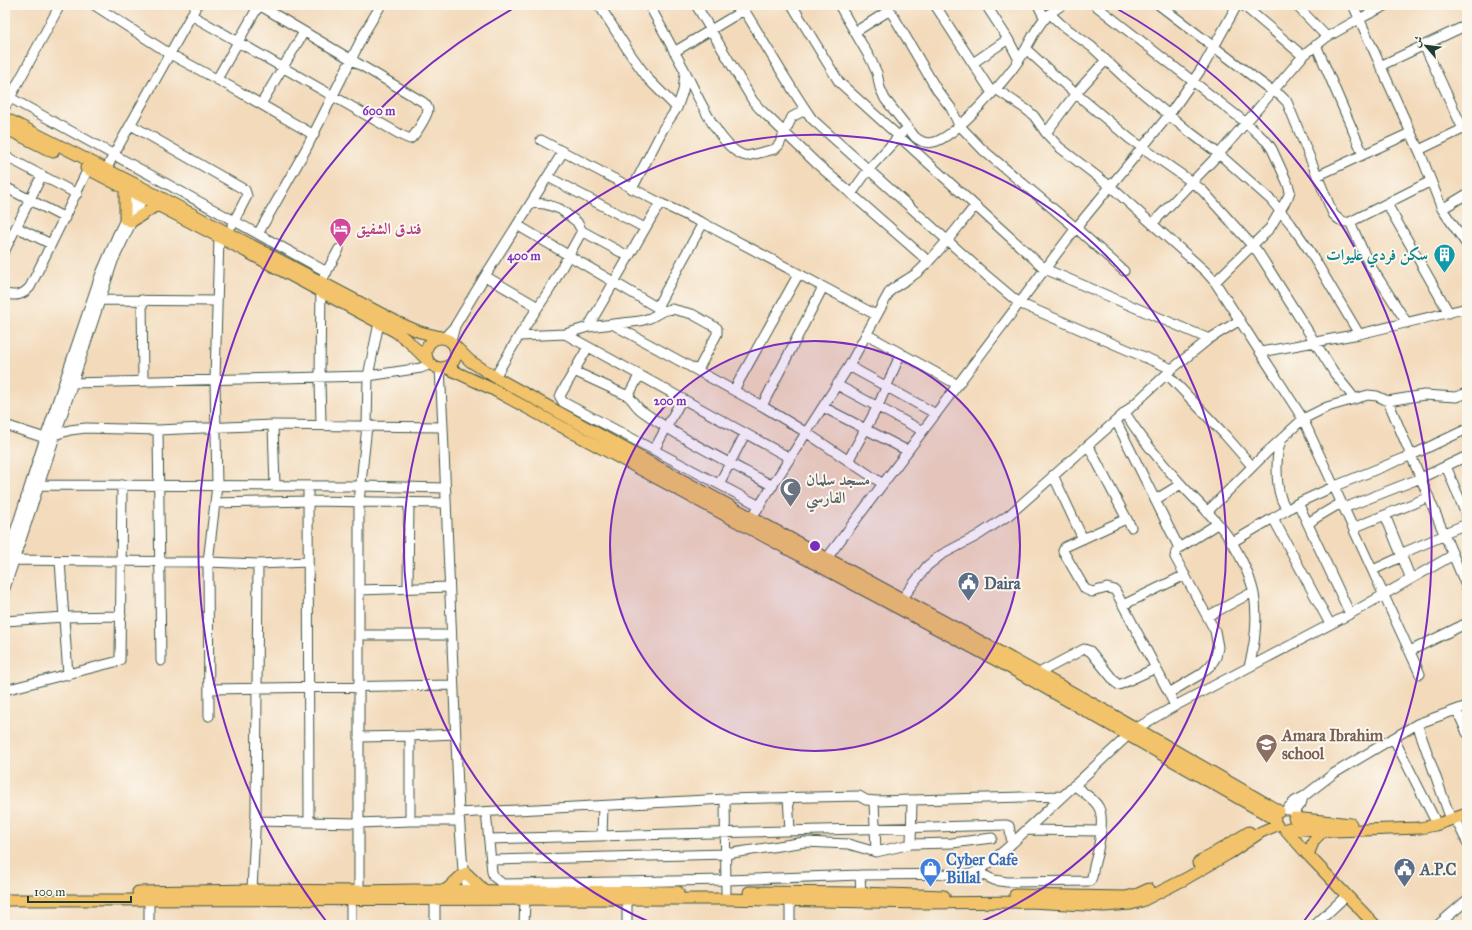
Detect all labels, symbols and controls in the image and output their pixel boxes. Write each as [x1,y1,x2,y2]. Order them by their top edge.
north arrow [1406,26,1446,66]
text: ش [1409,34,1426,49]
text: 600 m [363,104,396,118]
hotel icon: فندق الشفيق [328,215,354,248]
place label: فندق الشفيق [356,219,422,239]
building icon: سكن فردي عليوات [1431,241,1457,274]
place label: سكن فردي عليوات [1326,245,1428,268]
text: 400 m [507,249,542,264]
text: 200 m [654,394,687,408]
place label: مسجد سلمان الفارسي [806,470,870,513]
mosque icon: مسجد سلمان الفارسي [778,475,804,508]
centre of rings [808,539,822,553]
public building icon: Daira [956,570,982,603]
place label: Daira [984,574,1022,593]
place label: Amara Ibrahim school [1281,726,1384,763]
school or university icon: Amara Ibrahim school [1254,731,1280,764]
place label: Cyber Cafe Billal [946,850,1018,887]
shop icon: Cyber Cafe Billal [918,855,944,888]
public building icon: A.P.C [1391,856,1417,889]
place label: A.P.C [1419,860,1457,879]
scale bar [28,878,131,904]
text: 100 m [34,885,65,899]

